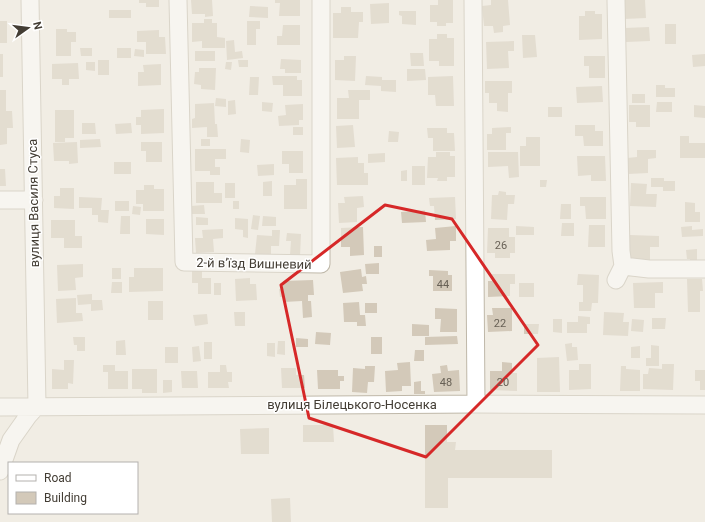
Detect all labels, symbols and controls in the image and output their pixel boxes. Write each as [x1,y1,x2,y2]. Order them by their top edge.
north arrow [8,8,48,48]
text: N [30,20,45,31]
street label: вулиця Василя Стуса [25,139,42,267]
house number: 26 [495,239,507,252]
street label: 2-й вʼїзд Вишневий [196,255,312,272]
house number: 44 [437,278,449,291]
house number: 22 [494,317,506,330]
house number: 48 [440,376,452,389]
house number: 20 [497,376,509,389]
street label: вулиця Білецького-Носенка [267,397,437,412]
legend [8,462,138,514]
text: Road [44,471,72,485]
text: Building [44,491,87,505]

